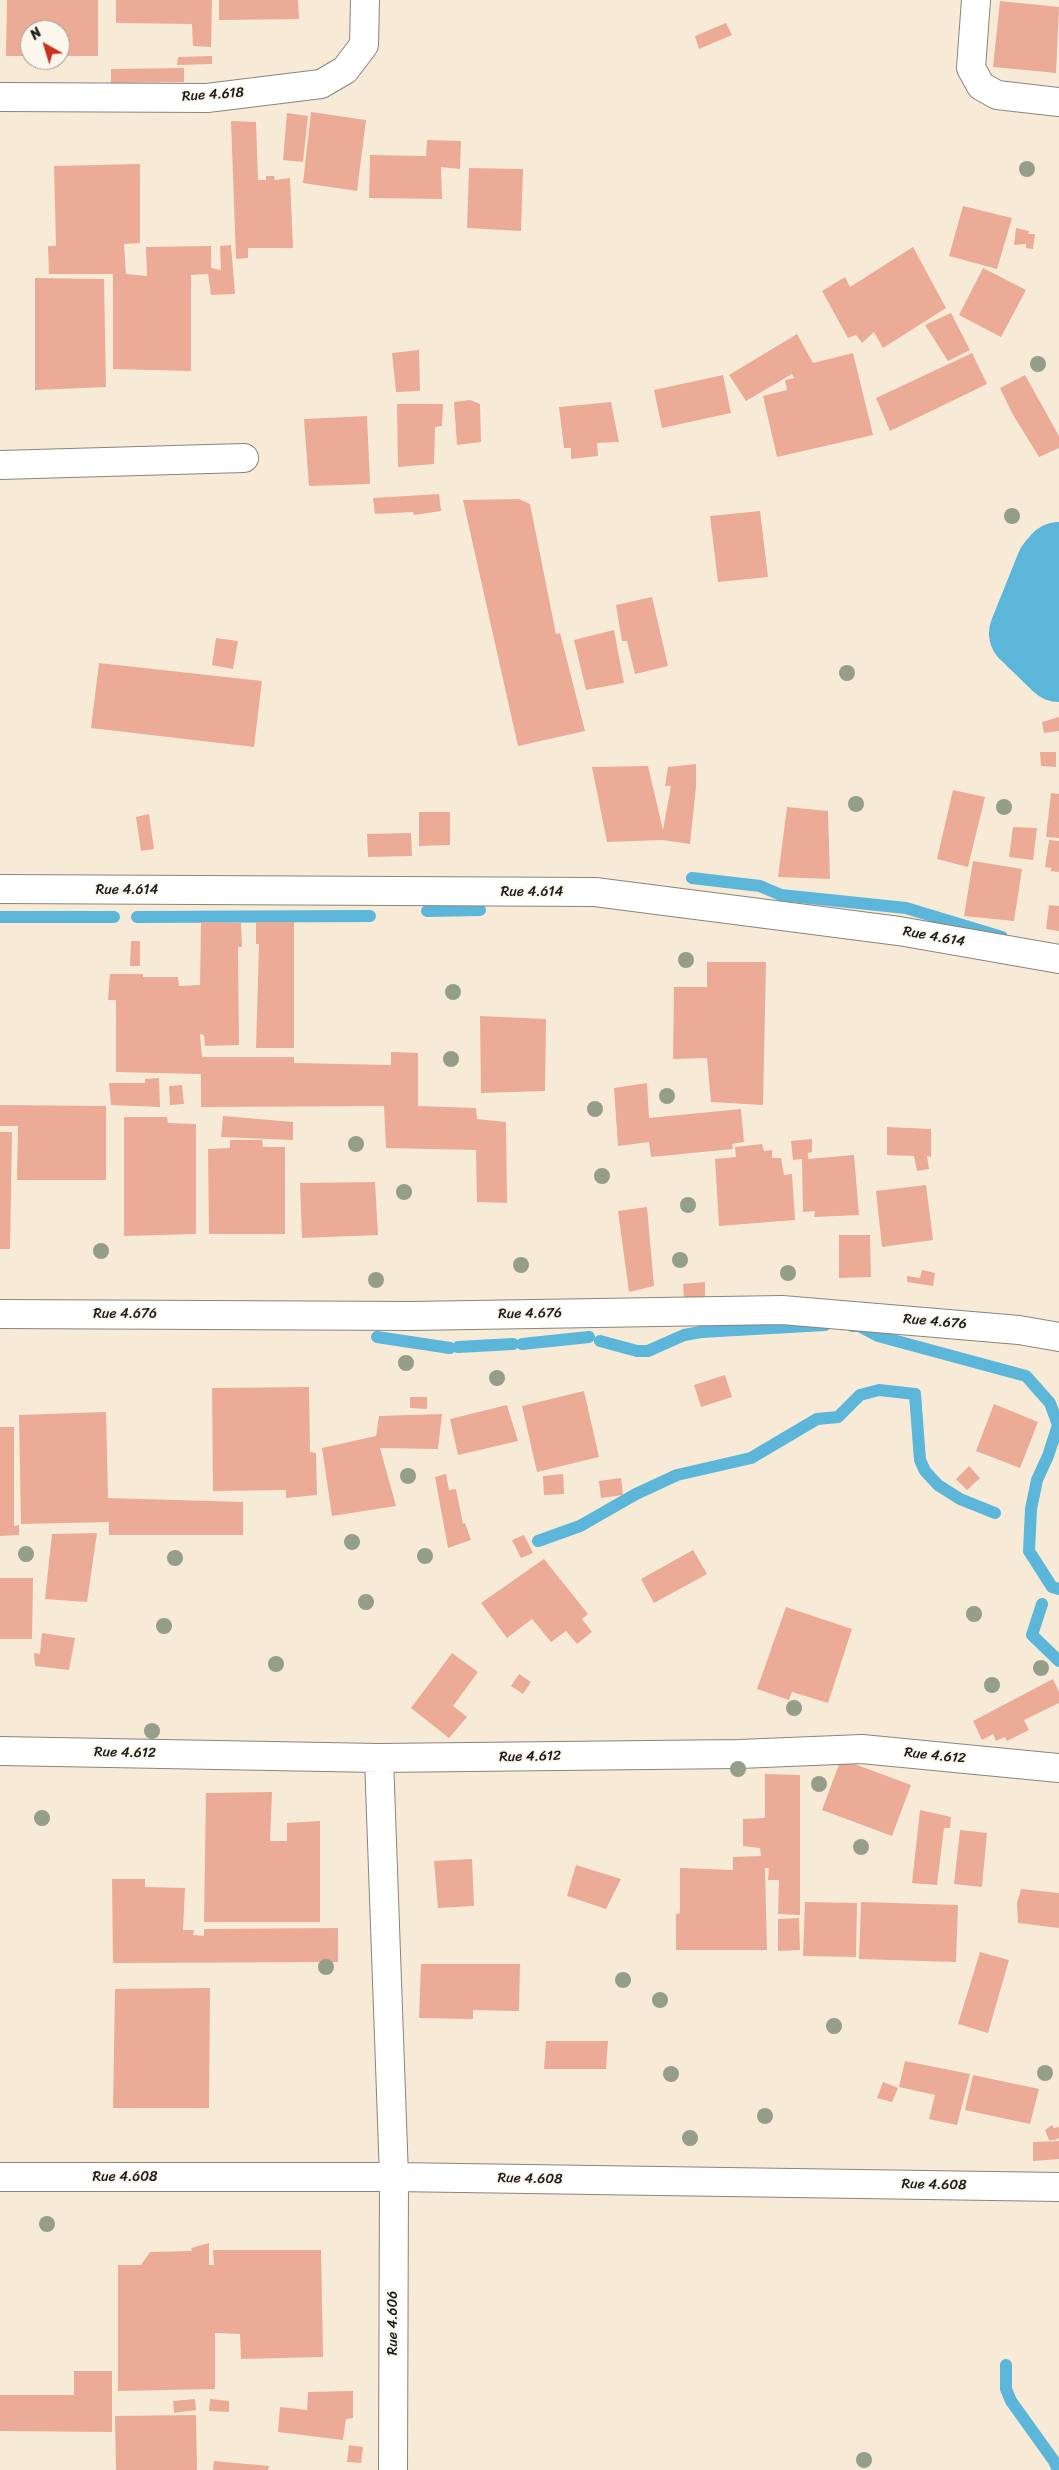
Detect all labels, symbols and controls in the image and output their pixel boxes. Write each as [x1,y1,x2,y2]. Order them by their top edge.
north arrow [20,20,70,70]
text: N [24,21,48,47]
street label: Rue 4.618 [181,84,245,106]
street label: Rue 4.614 [96,882,158,898]
street label: Rue 4.614 [501,884,563,900]
street label: Rue 4.614 [902,923,966,951]
street label: Rue 4.676 [498,1305,562,1323]
street label: Rue 4.676 [93,1306,157,1322]
street label: Rue 4.676 [903,1311,967,1333]
street label: Rue 4.612 [94,1744,156,1762]
street label: Rue 4.612 [903,1744,967,1768]
street label: Rue 4.612 [499,1748,561,1766]
street label: Rue 4.608 [92,2169,158,2185]
street label: Rue 4.608 [497,2170,563,2188]
street label: Rue 4.608 [901,2176,967,2194]
street label: Rue 4.606 [385,2291,401,2355]

